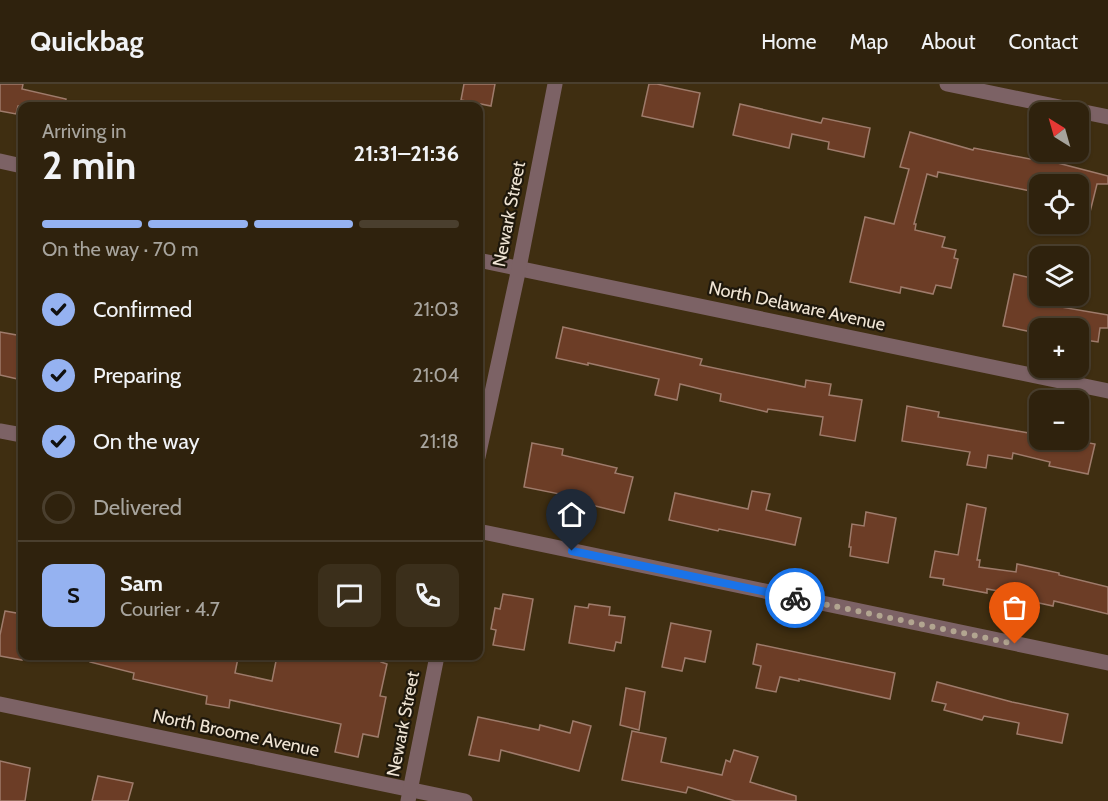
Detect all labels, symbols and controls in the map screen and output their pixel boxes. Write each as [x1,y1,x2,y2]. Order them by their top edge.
text: Quickbag [30,24,144,58]
text: Home [761,29,817,54]
text: Map [850,29,888,54]
text: About [921,29,975,54]
text: Contact [1008,29,1078,54]
north arrow [1029,102,1089,162]
map controls [1029,102,1089,450]
text: Arriving in [42,119,126,143]
text: 21:31–21:36 [354,140,459,167]
text: 2 min [42,141,136,189]
street label: Newark Street [488,159,530,269]
button: locate [1029,174,1089,234]
text: On the way · 70 m [42,237,199,261]
button: layers [1029,246,1089,306]
street label: North Delaware Avenue [707,277,887,335]
icon: check [42,293,75,326]
text: Confirmed [93,296,192,323]
text: 21:03 [413,297,459,321]
button: + [1029,318,1089,378]
icon: check [42,359,75,392]
text: Preparing [93,362,181,389]
text: 21:04 [412,363,459,387]
button: − [1029,390,1089,450]
icon: check [42,425,75,458]
text: On the way [93,428,200,455]
text: 21:18 [419,429,459,453]
pin [546,489,597,551]
text: Delivered [93,494,182,521]
icon: home [555,498,588,531]
button: chat [318,564,381,627]
button: phone [396,564,459,627]
courier [765,568,825,628]
text: Sam [120,570,163,597]
text: S [67,582,80,609]
icon: bike [779,582,812,615]
pin [989,582,1040,644]
icon: bag [998,591,1031,624]
text: Courier · 4.7 [120,597,220,621]
street label: Newark Street [382,669,424,779]
street label: North Broome Avenue [151,705,321,761]

